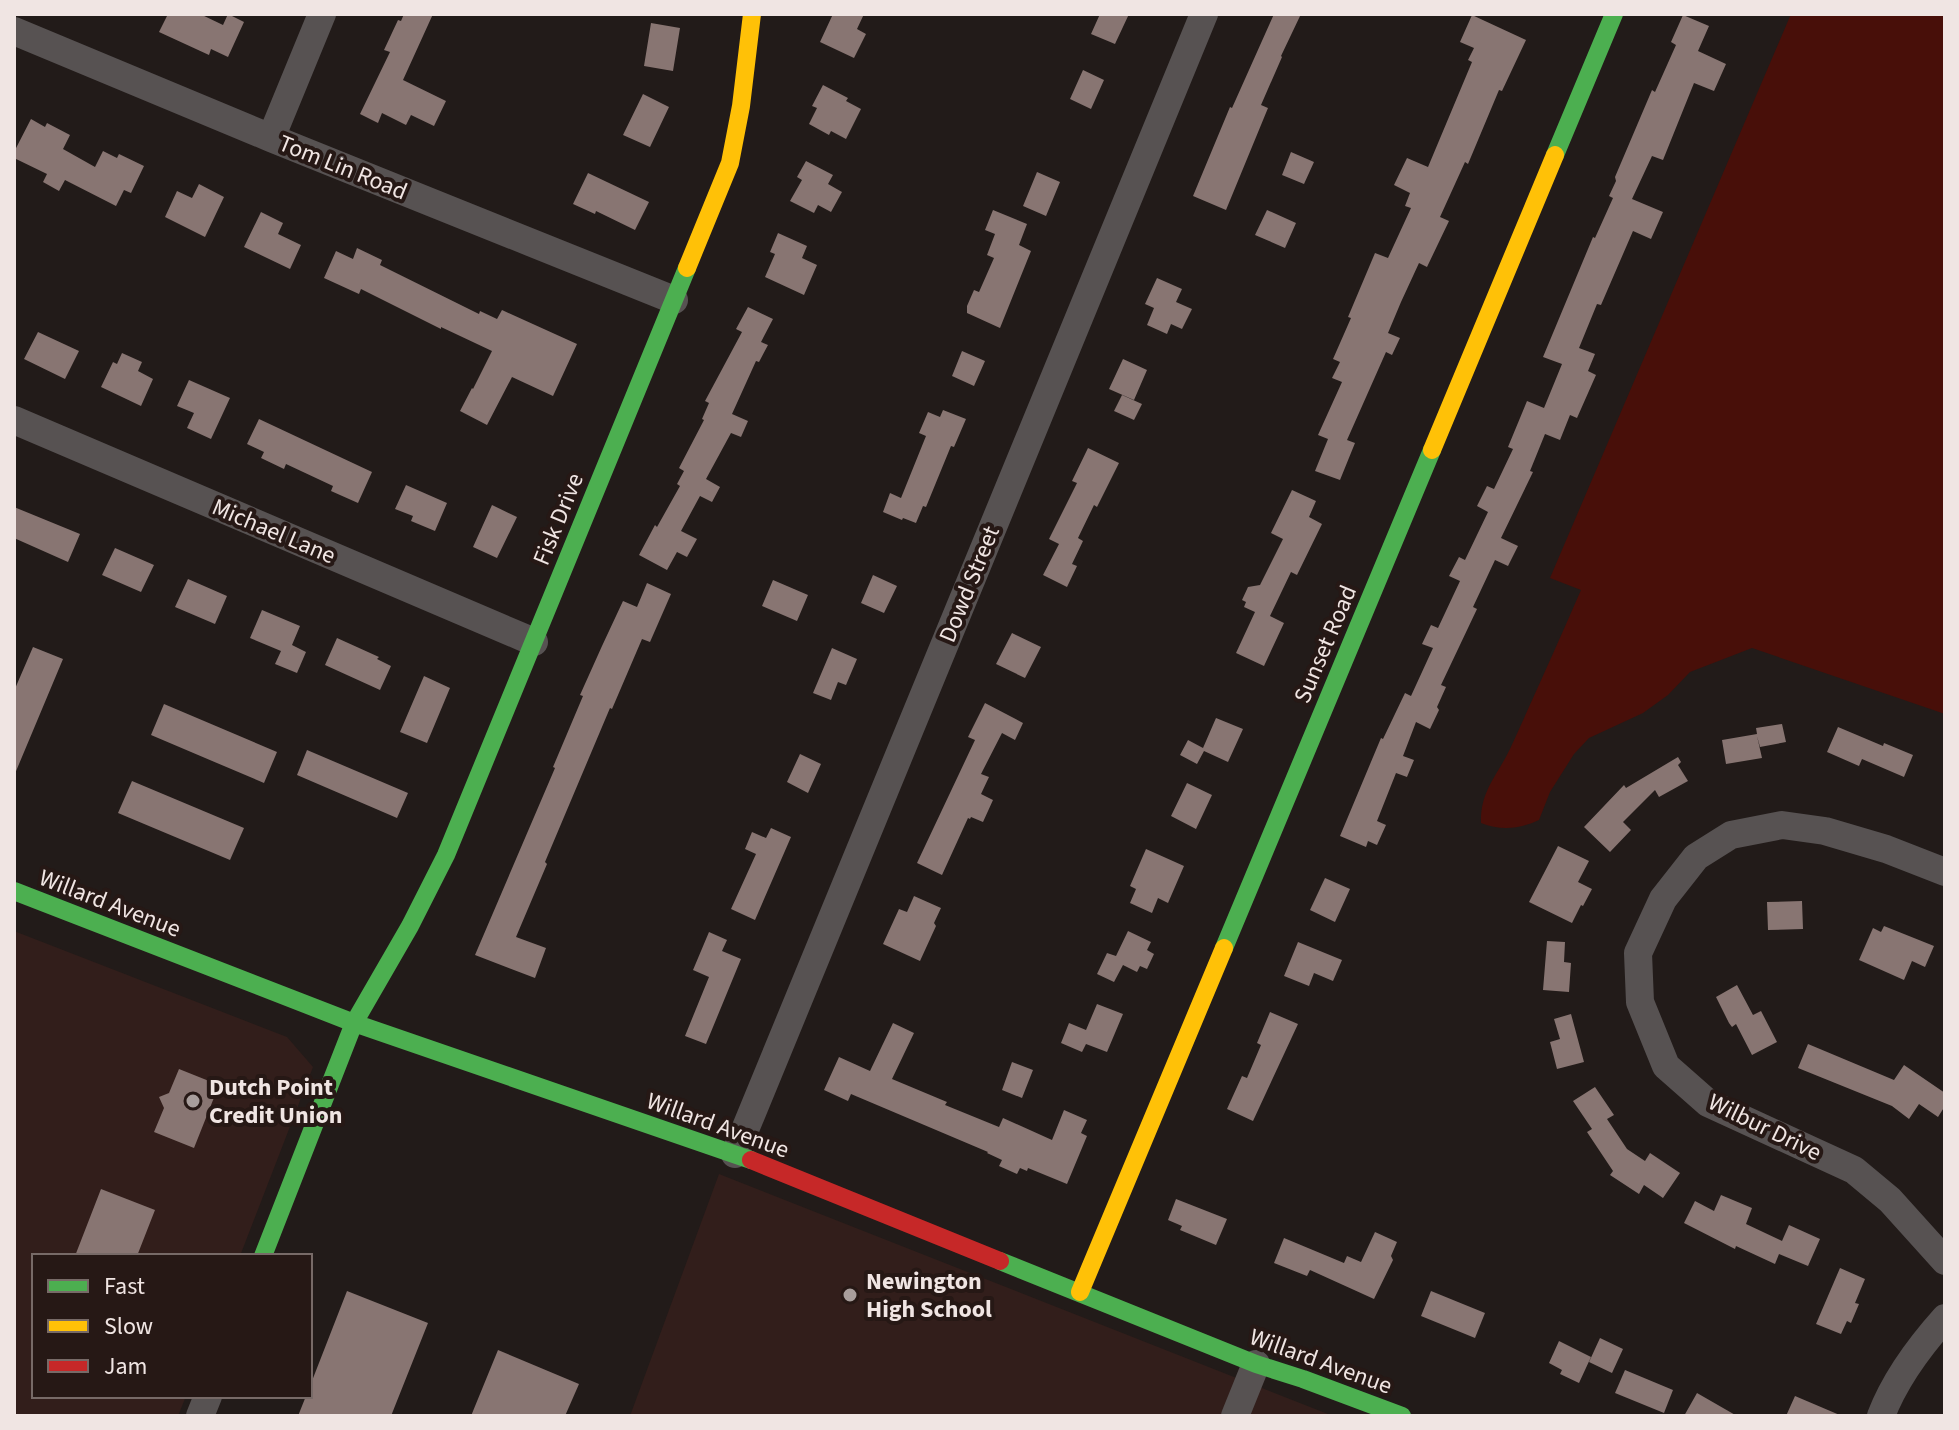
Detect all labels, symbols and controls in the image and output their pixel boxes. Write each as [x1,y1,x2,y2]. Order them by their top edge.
street label: Tom Lin Road [273,126,412,209]
street label: Fisk Drive [524,468,593,570]
street label: Michael Lane [207,490,341,573]
street label: Dowd Street [930,521,1009,648]
street label: Sunset Road [1285,580,1366,709]
street label: Willard Avenue [34,860,186,947]
place label: Dutch Point Credit Union [209,1070,342,1133]
street label: Willard Avenue [642,1083,794,1167]
street label: Wilbur Drive [1702,1085,1827,1170]
marker: Dutch Point Credit Union [184,1092,202,1110]
legend [32,1254,312,1398]
place label: Newington High School [866,1264,992,1327]
text: Fast [104,1269,145,1304]
marker: Newington High School [841,1286,859,1304]
text: Slow [104,1309,153,1344]
street label: Willard Avenue [1245,1319,1397,1403]
text: Jam [104,1349,148,1384]

